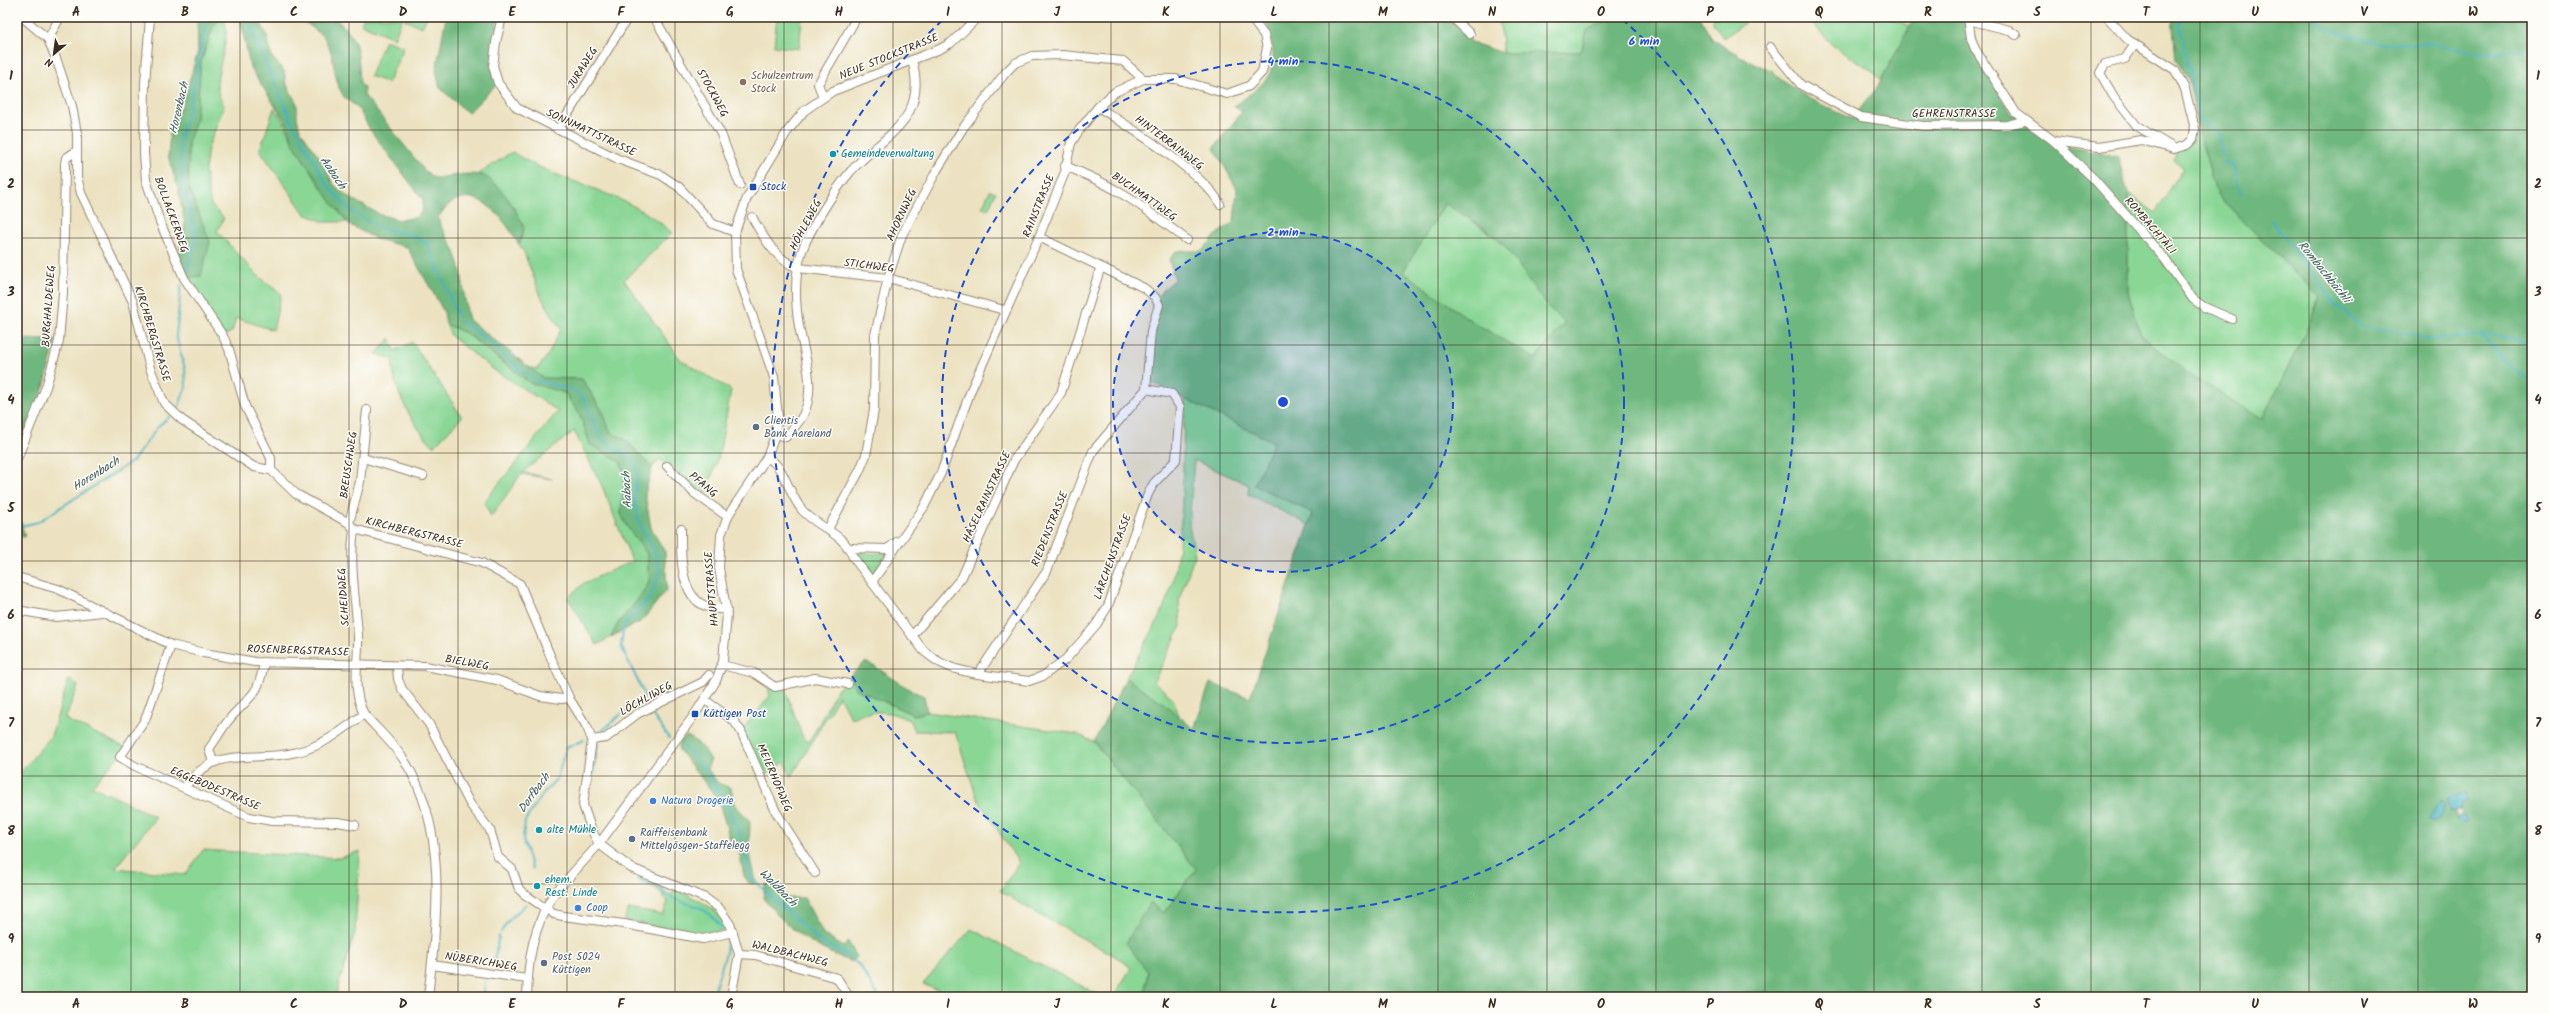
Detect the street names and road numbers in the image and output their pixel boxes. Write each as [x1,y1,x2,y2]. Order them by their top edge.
street label: NEUE STOCKSTRASSE [837,29,942,85]
street label: JURAWEG [563,43,603,93]
street label: STOCKWEG [691,65,733,121]
street label: SONNMATTSTRASSE [543,104,640,162]
street label: GEHRENSTRASSE [1912,105,1996,123]
street label: HINTERRAINWEG [1131,111,1207,175]
street label: BUCHMATTWEG [1108,168,1180,226]
street label: RAINSTRASSE [1018,171,1060,240]
street label: BOLLACKERWEG [149,174,193,256]
street label: AHORNWEG [882,186,922,244]
street label: ROMBACHTÄLI [2120,193,2180,259]
street label: HÖHLEWEG [785,196,827,254]
street label: STICHWEG [843,254,895,278]
street label: BURGHALDEWEG [37,264,61,348]
street label: KIRCHBERGSTRASSE [129,284,175,385]
street label: BREUSCHWEG [335,430,363,500]
street label: HASELRAINSTRASSE [958,448,1016,546]
street label: PFANG [685,468,721,502]
street label: RIEDENSTRASSE [1027,488,1074,570]
street label: LÄRCHENSTRASSE [1089,511,1137,602]
street label: KIRCHBERGSTRASSE [363,512,465,554]
street label: HAUPTSTRASSE [700,550,724,627]
street label: SCHEIDWEG [333,567,355,627]
street label: ROSENBERGSTRASSE [246,640,350,662]
street label: BIELWEG [443,650,491,676]
street label: LÖCHLIWEG [616,677,676,721]
street label: MEIERHOFWEG [751,741,797,815]
street label: EGGEBODESTRASSE [167,762,263,816]
street label: WALDBACHWEG [750,936,830,972]
street label: NÜBERICHWEG [444,947,518,977]

